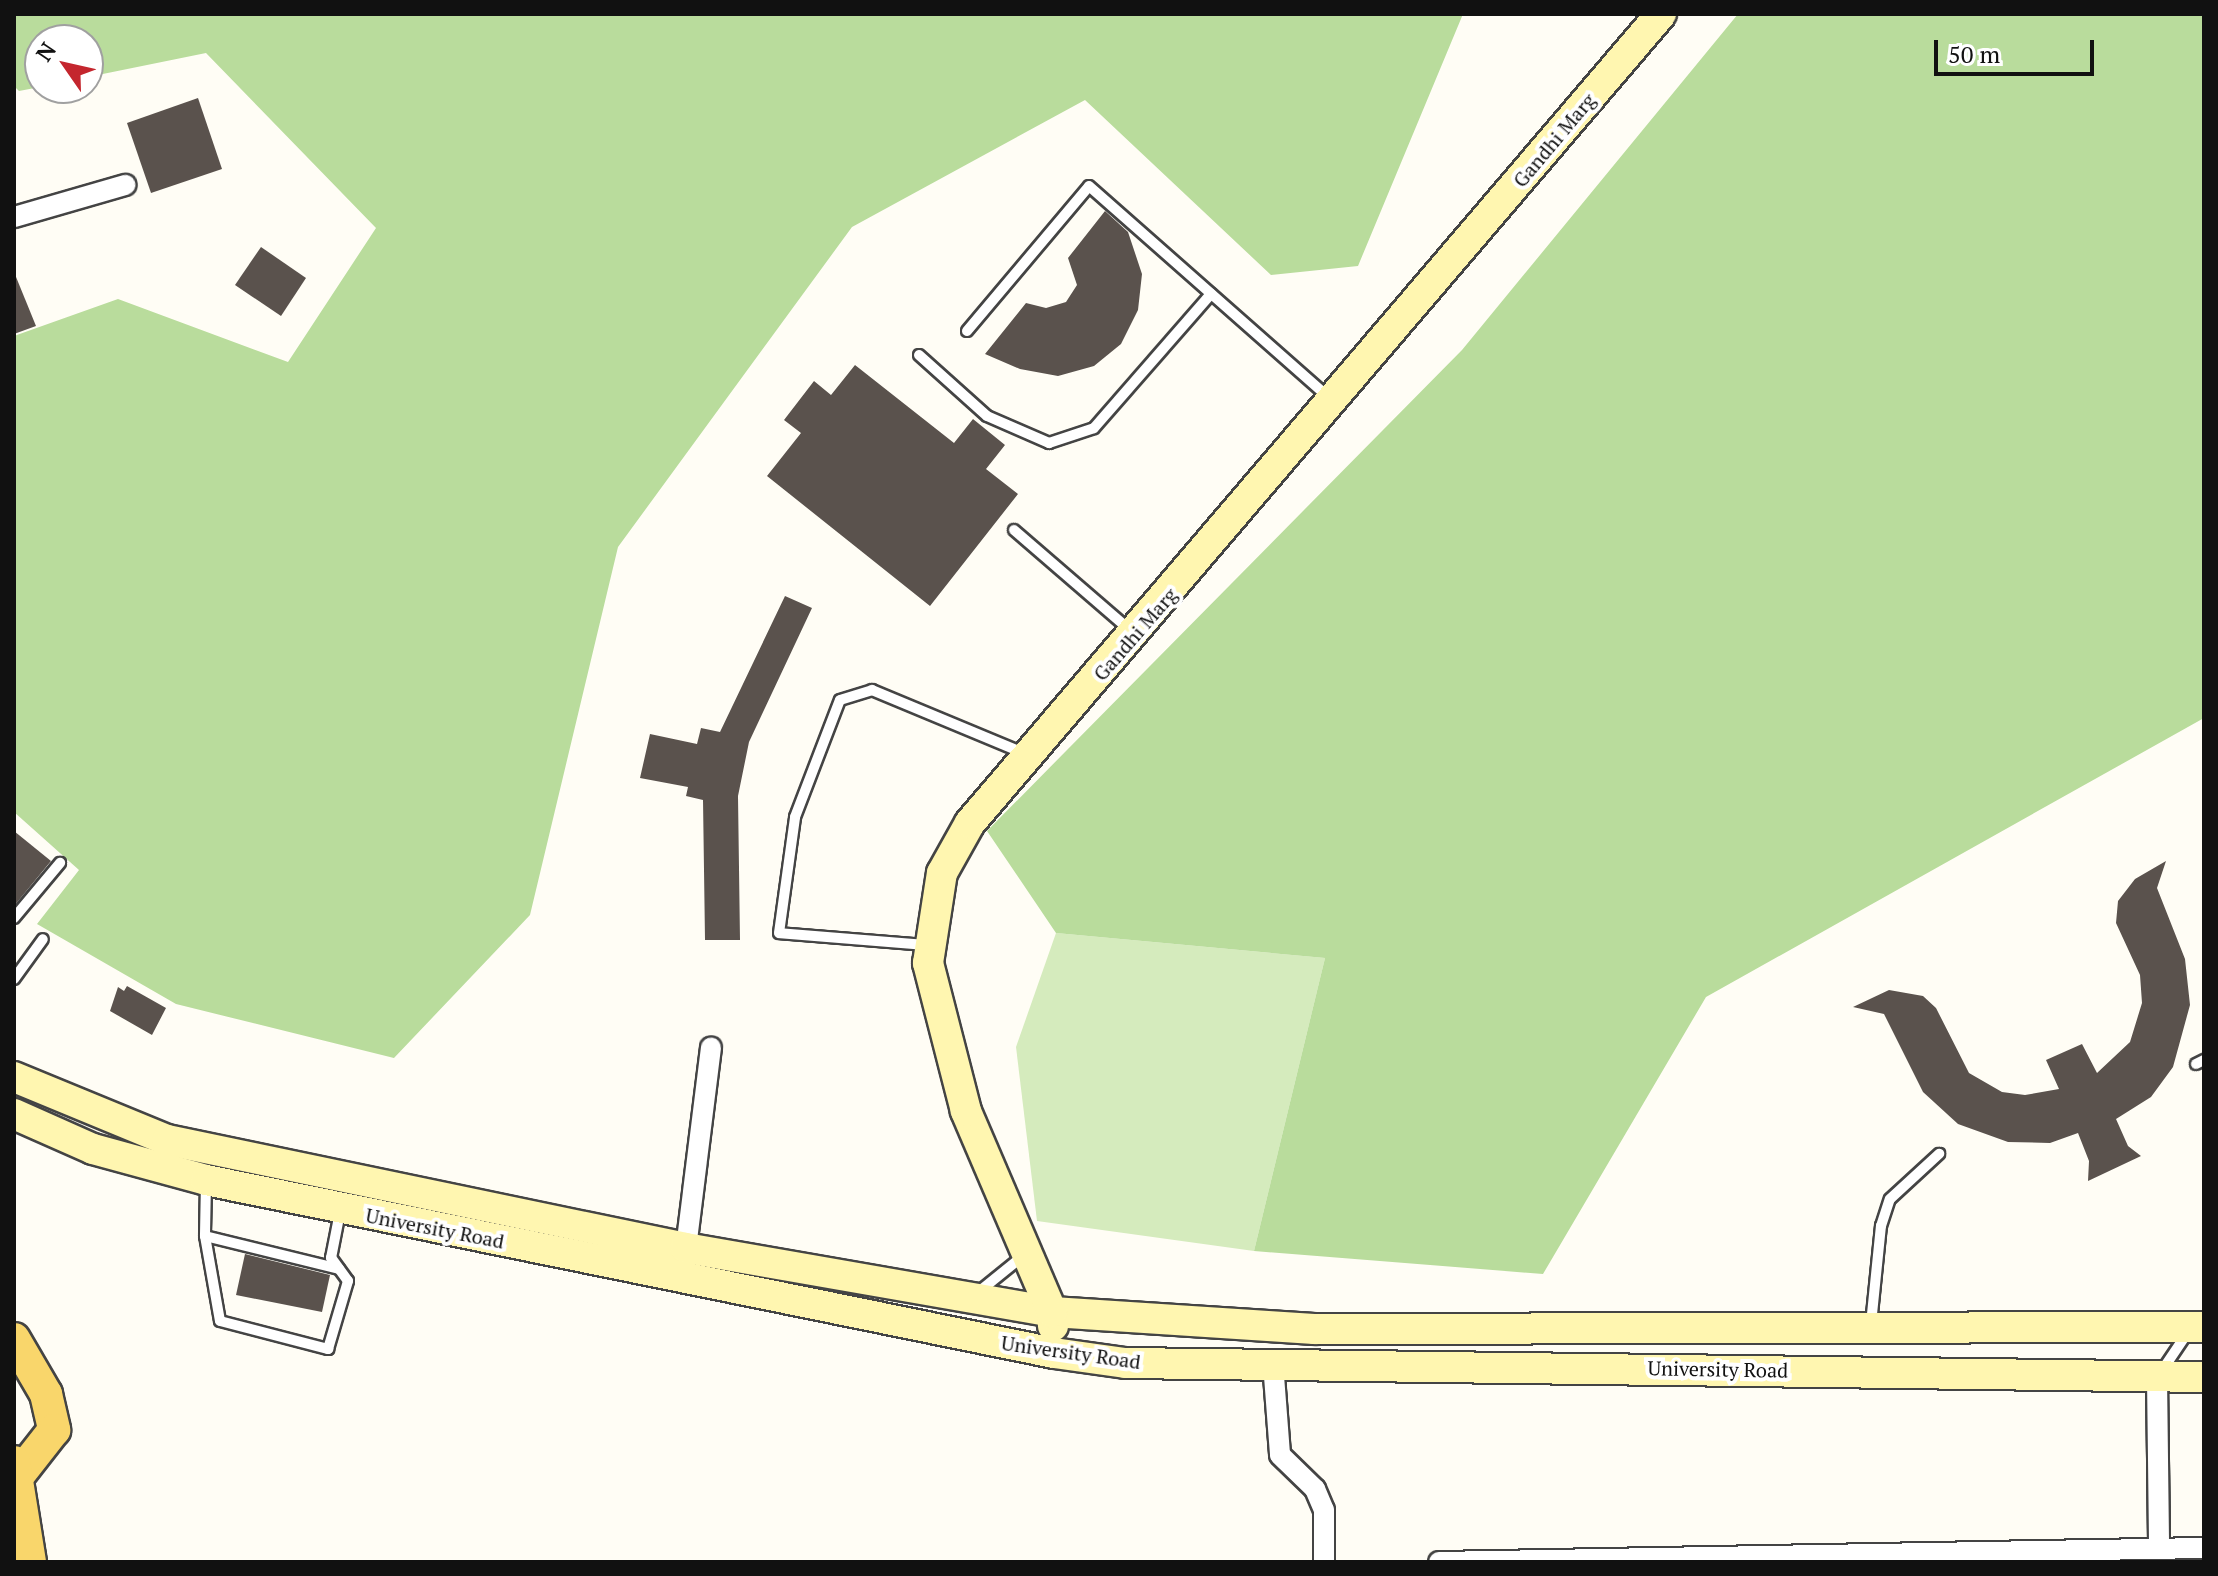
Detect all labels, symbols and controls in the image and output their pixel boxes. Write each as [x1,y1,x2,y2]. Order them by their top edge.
north arrow [24,24,104,104]
scale bar [1938,24,2098,74]
text: N [29,36,62,66]
text: 50 m [1948,38,2000,70]
street label: Gandhi Marg [1508,88,1600,192]
street label: Gandhi Marg [1088,583,1182,685]
street label: University Road [364,1203,506,1253]
street label: University Road [1000,1330,1142,1374]
street label: University Road [1648,1356,1788,1382]

